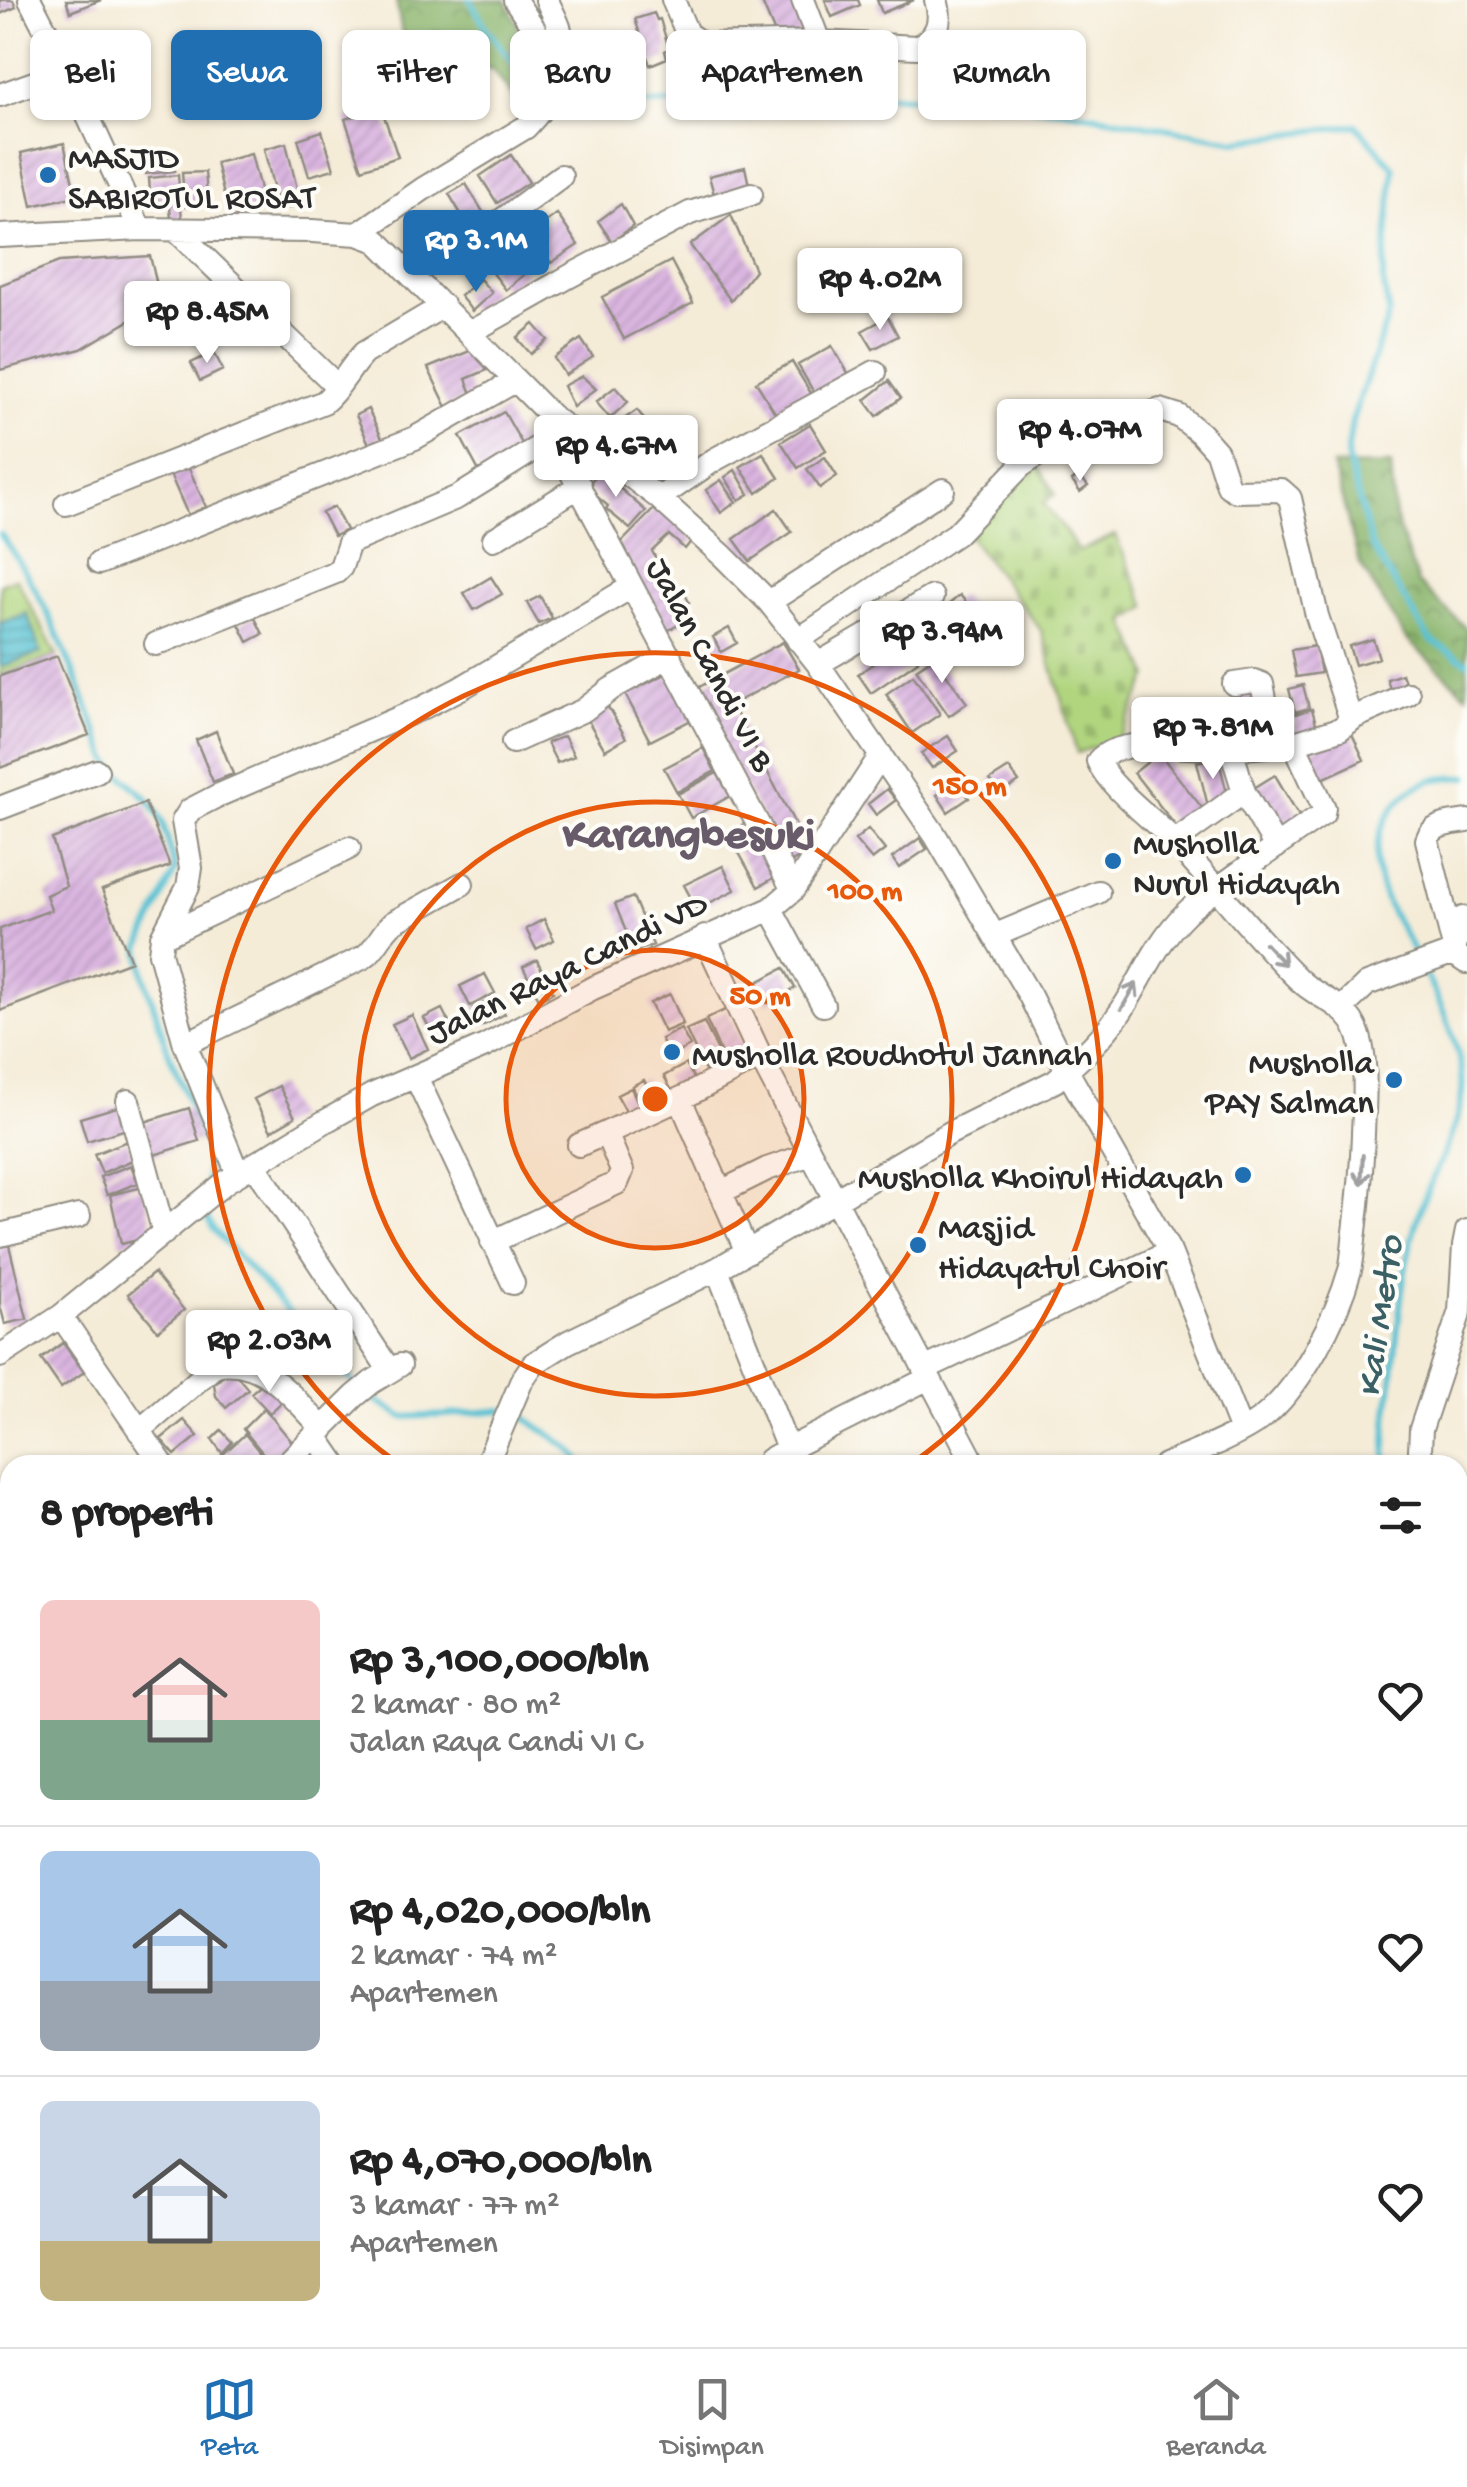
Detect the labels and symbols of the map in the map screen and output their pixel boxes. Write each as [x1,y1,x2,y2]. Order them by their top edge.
place label: MASJID SABIROTUL ROSAT [68,140,317,221]
marker: MASJID SABIROTUL ROSAT [37,164,59,186]
pin: Rp 3.1M [384,210,568,295]
pin: Rp 4.02M [777,248,983,333]
pin: Rp 8.45M [104,281,310,366]
pin: Rp 4.07M [977,399,1183,484]
pin: Rp 4.67M [513,415,719,500]
street label: Jalan Candi VI B [635,552,782,780]
pin: Rp 3.94M [839,601,1045,686]
pin: Rp 7.81M [1110,697,1316,782]
text: 150 m [932,771,1007,806]
district label: Karangbesuki [562,811,815,864]
place label: Musholla Nurul Hidayah [1133,826,1340,907]
marker: Musholla Nurul Hidayah [1102,850,1124,872]
text: 100 m [827,876,903,911]
street label: Jalan Raya Candi VD [422,885,715,1057]
one-way arrow [1263,941,1286,966]
text: 50 m [729,981,791,1016]
one-way arrow [1119,982,1139,1011]
place label: Musholla Roudhotul Jannah [692,1037,1092,1078]
marker: Musholla Roudhotul Jannah [661,1041,683,1063]
place label: Musholla PAY Salman [1204,1045,1376,1126]
marker: Musholla PAY Salman [1383,1069,1405,1091]
centre of rings [637,1081,673,1117]
one-way arrow [1352,1153,1371,1186]
place label: Musholla Khoirul Hidayah [858,1160,1223,1201]
marker: Musholla Khoirul Hidayah [1232,1164,1254,1186]
place label: Masjid Hidayatul Choir [938,1210,1167,1291]
water label: Kali Metro [1350,1232,1416,1400]
marker: Masjid Hidayatul Choir [907,1234,929,1256]
pin: Rp 2.03M [166,1310,372,1395]

